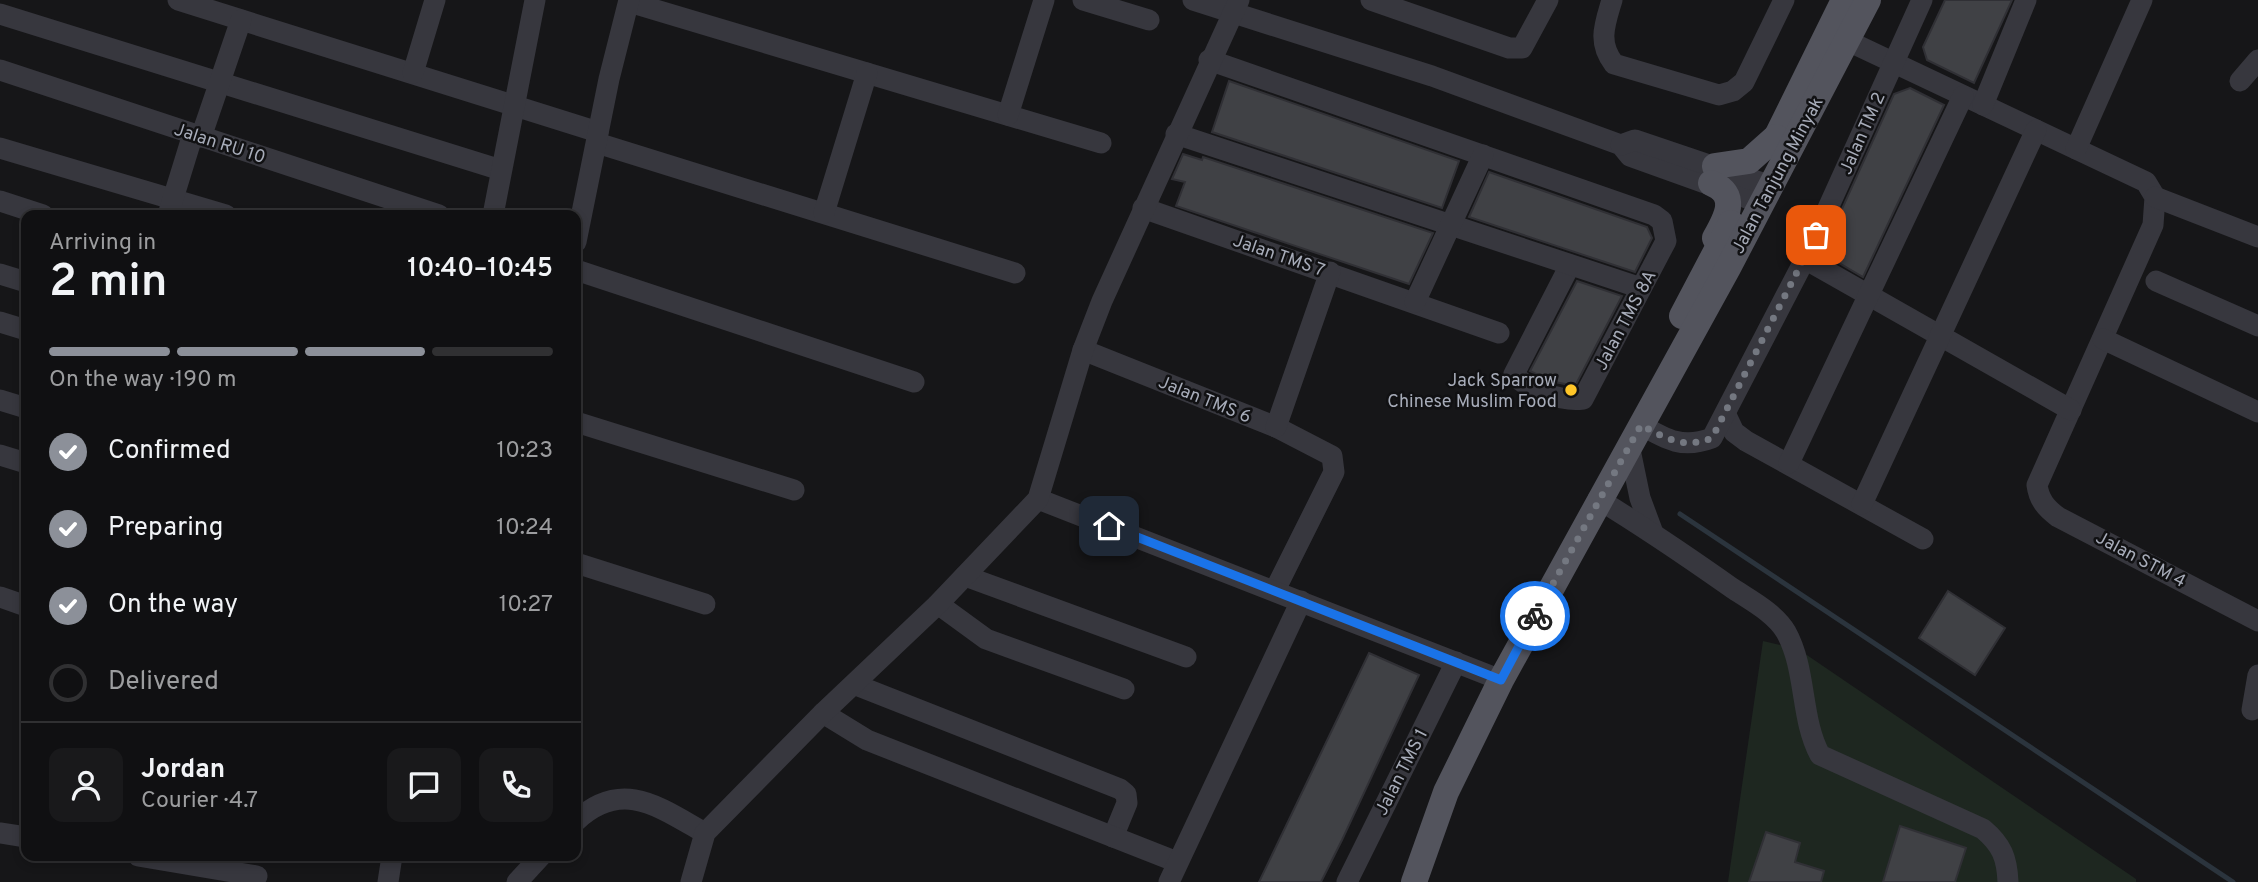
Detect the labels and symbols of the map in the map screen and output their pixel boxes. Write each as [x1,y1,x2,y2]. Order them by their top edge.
street label: Jalan TM 2 [1835,89,1892,178]
street label: Jalan Tanjung Minyak [1727,93,1829,258]
street label: Jalan RU 10 [171,119,268,170]
pin [1786,205,1846,265]
street label: Jalan TMS 7 [1229,230,1328,283]
street label: Jalan TMS 8A [1590,267,1662,375]
place label: Jack Sparrow Chinese Muslim Food [1387,370,1557,414]
street label: Jalan TMS 6 [1155,371,1254,429]
marker: Jack Sparrow Chinese Muslim Food [1563,382,1579,398]
pin [1079,496,1139,556]
street label: Jalan STM 4 [2091,527,2189,594]
courier [1500,581,1570,651]
street label: Jalan TMS 1 [1371,726,1434,820]

